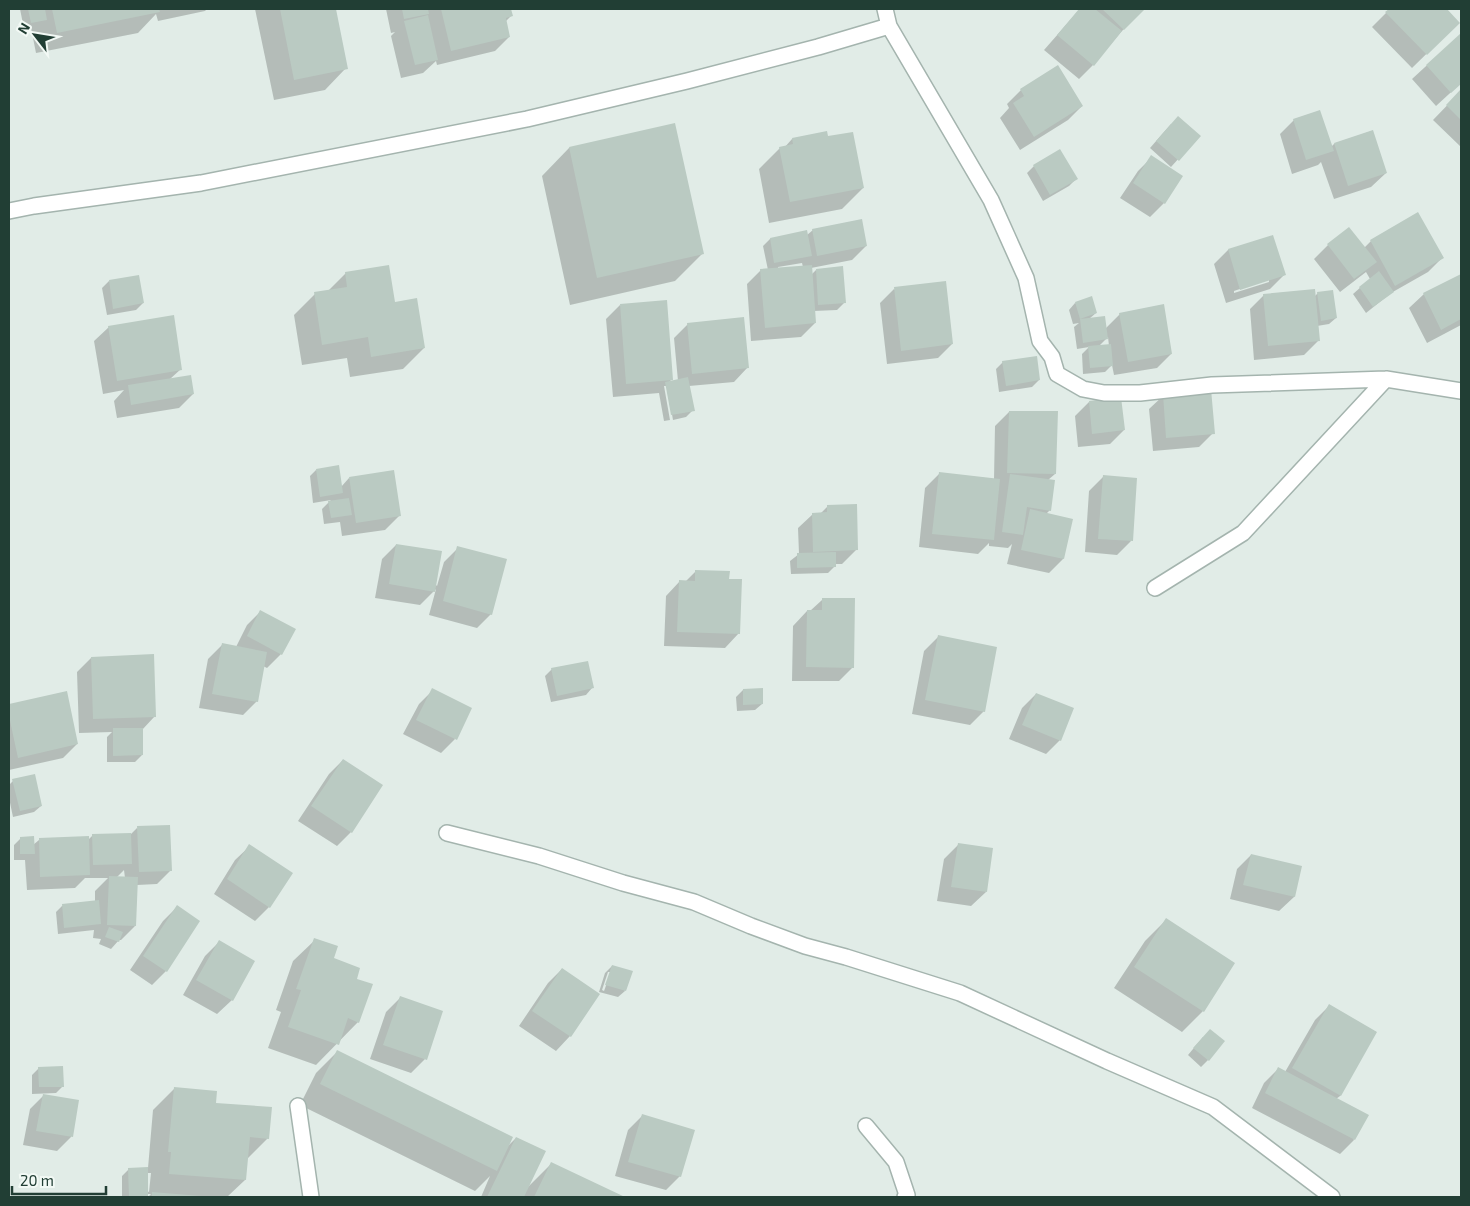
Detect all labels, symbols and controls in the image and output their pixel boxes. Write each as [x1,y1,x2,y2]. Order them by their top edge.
north arrow [10,10,60,60]
text: N [14,19,33,37]
scale bar [12,1164,106,1196]
text: 20 m [20,1171,54,1189]

